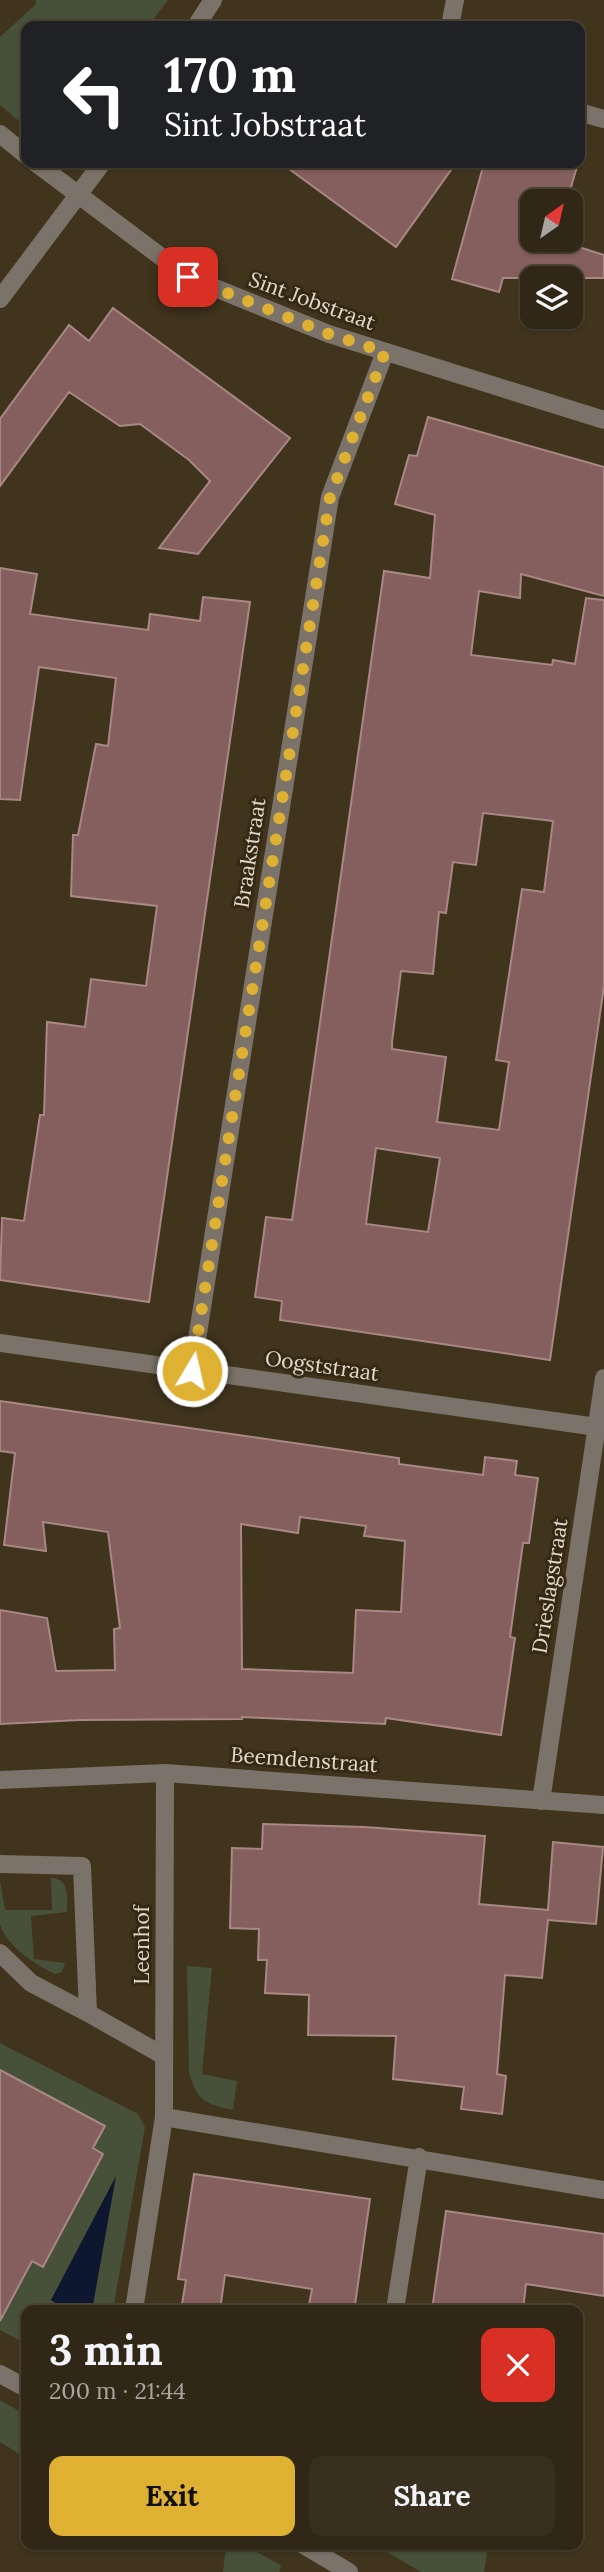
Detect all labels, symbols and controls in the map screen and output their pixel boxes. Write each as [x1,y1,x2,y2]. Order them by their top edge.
text: 170 m [164,43,296,105]
icon: left [49,49,140,140]
text: Sint Jobstraat [164,104,366,145]
north arrow [520,189,583,252]
map controls [520,189,583,329]
pin [158,247,218,307]
icon: arrive [169,258,207,296]
street label: Sint Jobstraat [245,265,380,336]
button: layers [520,266,583,329]
street label: Braakstraat [227,795,272,910]
position arrow [155,1334,229,1408]
street label: Oogststraat [263,1344,382,1387]
street label: Drieslagstraat [526,1516,574,1655]
street label: Beemdenstraat [229,1741,379,1778]
street label: Leenhof [128,1903,155,1985]
text: 3 min [49,2323,163,2377]
button: close [481,2328,555,2402]
text: 200 m · 21:44 [49,2376,186,2405]
button: Exit [49,2456,295,2536]
button: Share [309,2456,555,2536]

